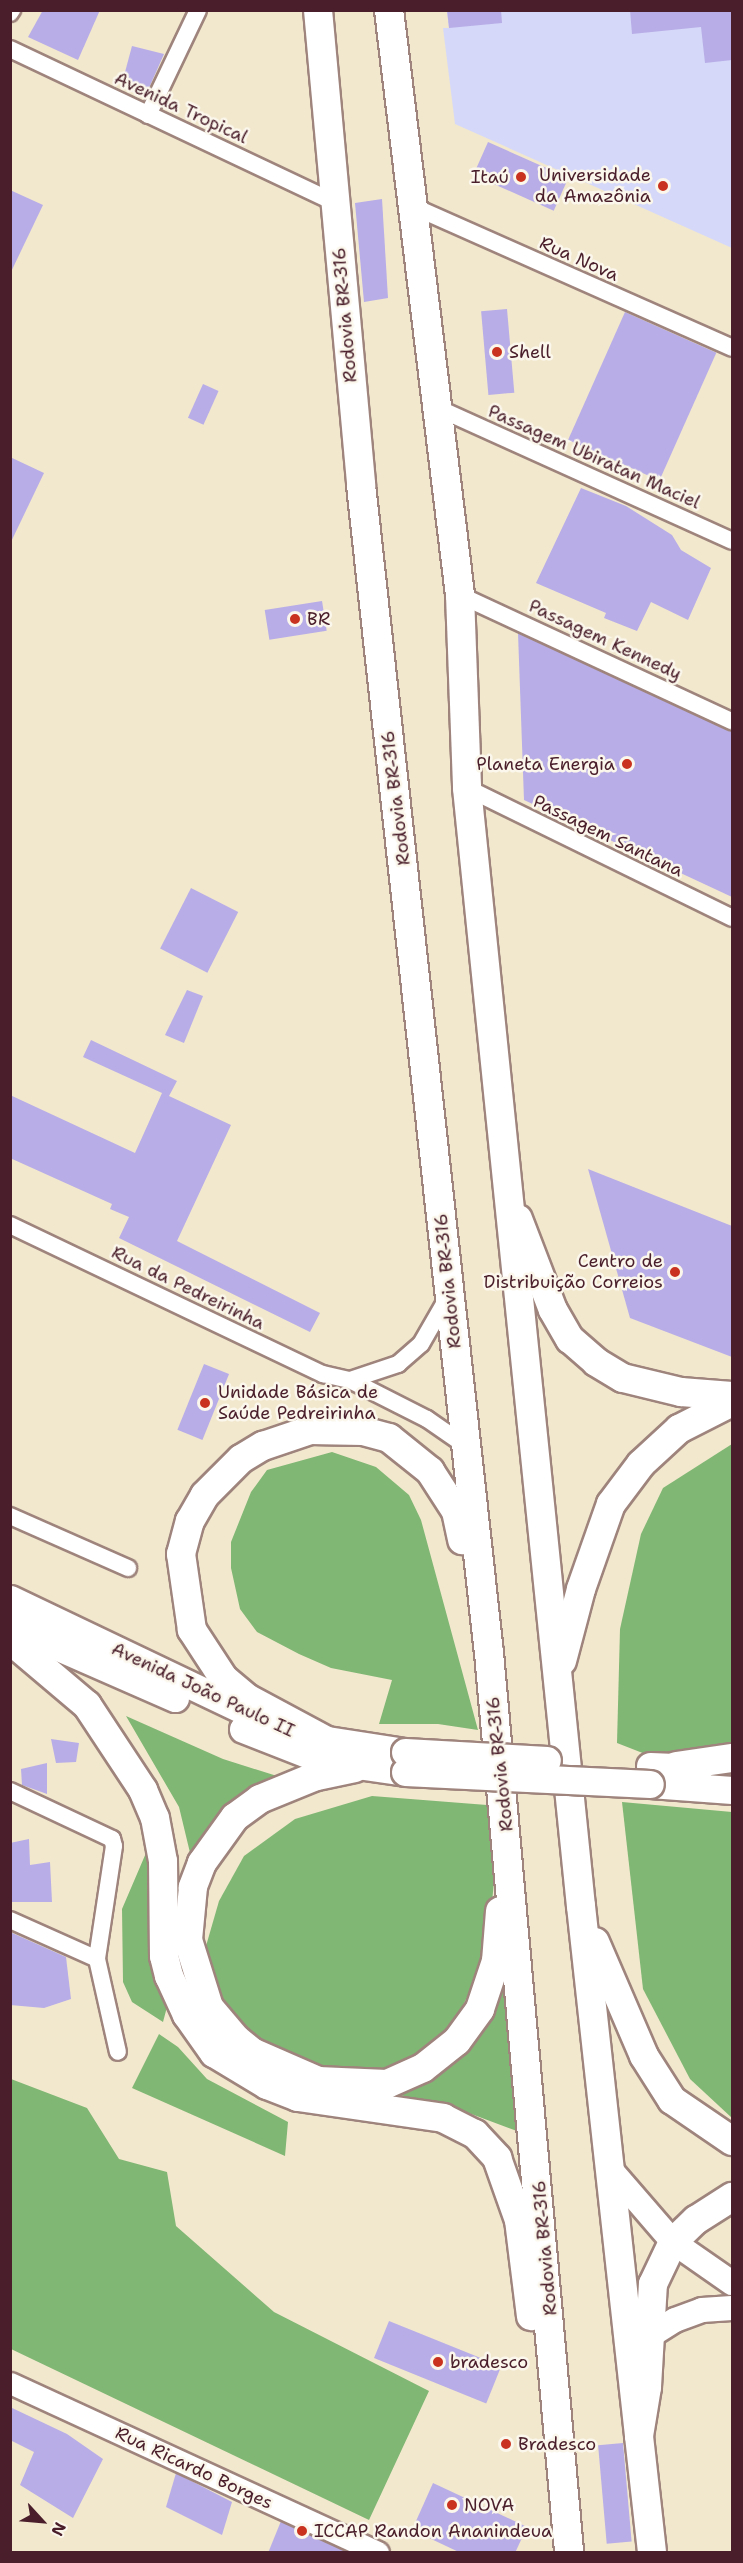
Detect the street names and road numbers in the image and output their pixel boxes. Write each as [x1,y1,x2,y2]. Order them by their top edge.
street label: Avenida Tropical [111,68,251,148]
street label: Rua Nova [536,232,622,286]
street label: Rodovia BR-316 [328,247,362,383]
street label: Passagem Ubiratan Maciel [485,400,703,514]
street label: Passagem Kennedy [525,595,685,685]
street label: Rodovia BR-316 [377,729,415,867]
street label: Passagem Santana [530,790,686,882]
street label: Rodovia BR-316 [430,1212,466,1350]
street label: Rua da Pedreirinha [108,1242,268,1334]
street label: Avenida João Paulo II [108,1638,298,1742]
street label: Rodovia BR-316 [482,1695,518,1833]
street label: Rodovia BR-316 [528,2180,562,2316]
street label: Rua Ricardo Borges [112,2422,276,2514]

